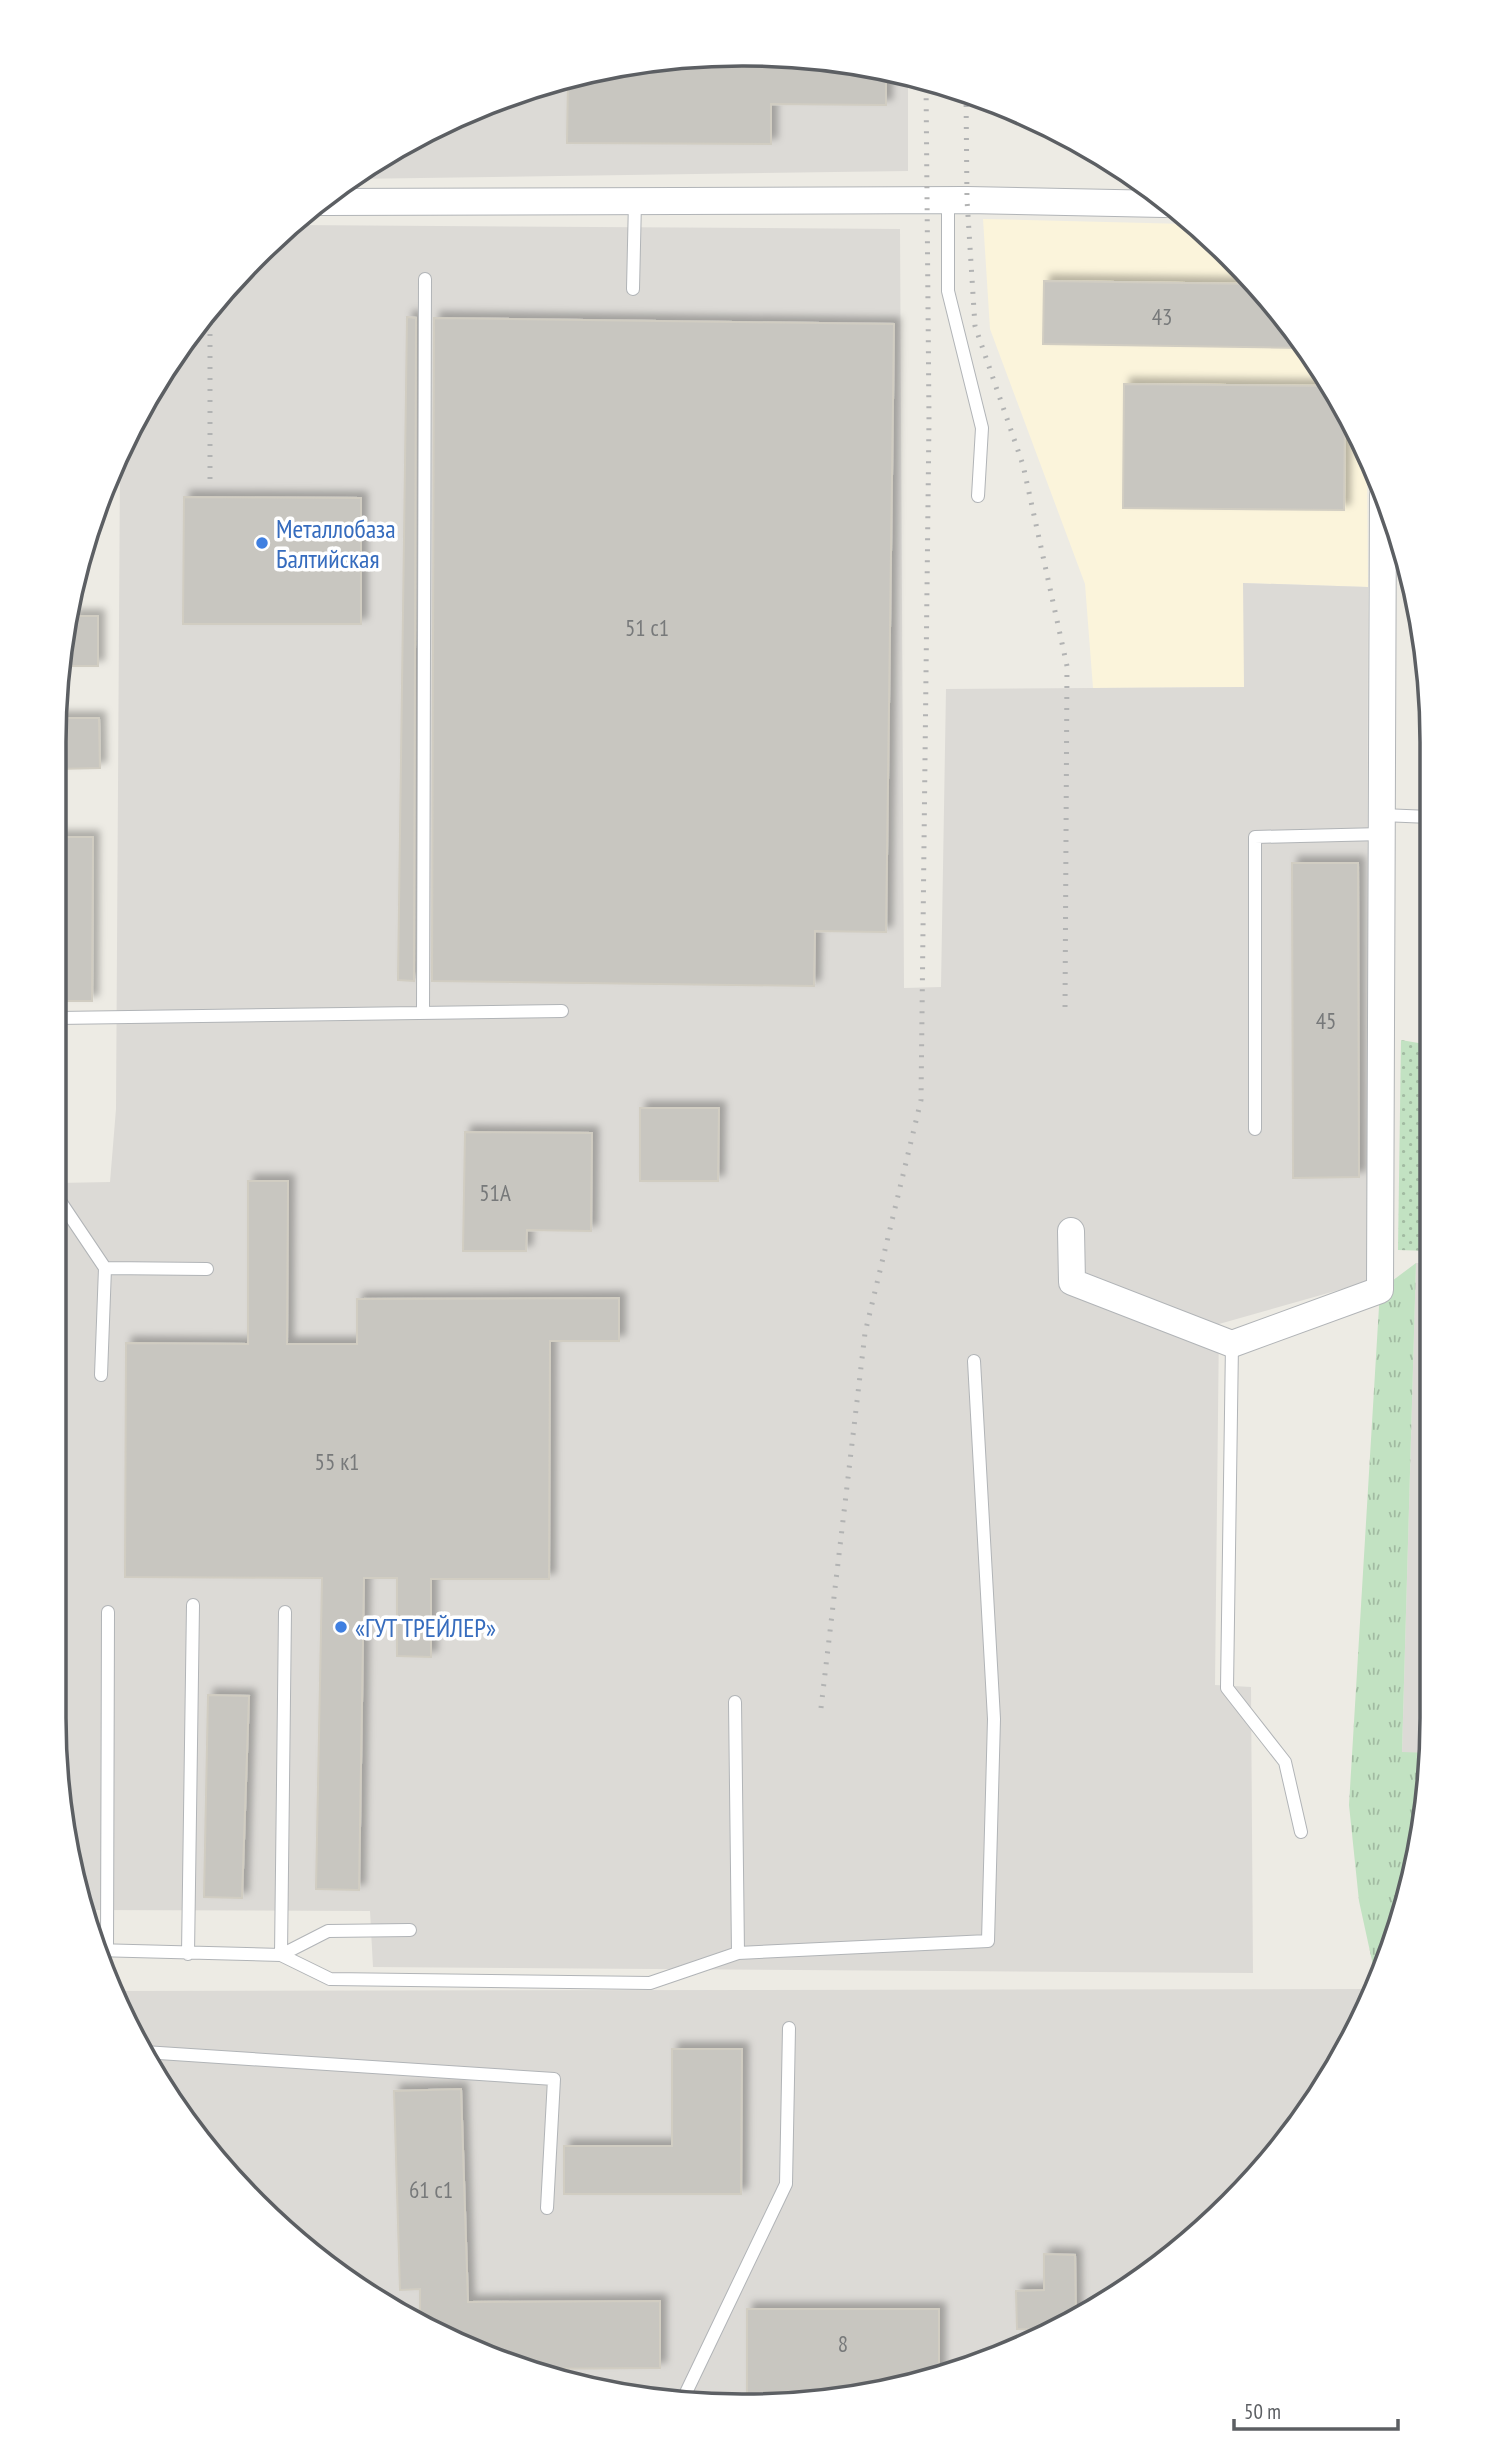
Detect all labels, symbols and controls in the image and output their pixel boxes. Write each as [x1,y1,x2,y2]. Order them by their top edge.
house number: 43 [1152,302,1172,331]
place label: Металлобаза Балтийская [276,512,396,575]
marker: Металлобаза Балтийская [254,535,270,551]
house number: 51 с1 [625,613,669,642]
house number: 45 [1316,1006,1336,1035]
house number: 51А [479,1178,511,1207]
house number: 55 к1 [315,1447,359,1476]
place label: «ГУТ ТРЕЙЛЕР» [355,1611,496,1644]
marker: «ГУТ ТРЕЙЛЕР» [333,1619,349,1635]
house number: 61 с1 [409,2175,453,2204]
house number: 8 [838,2329,848,2358]
scale bar [1234,2388,1398,2432]
text: 50 m [1244,2398,1281,2425]

